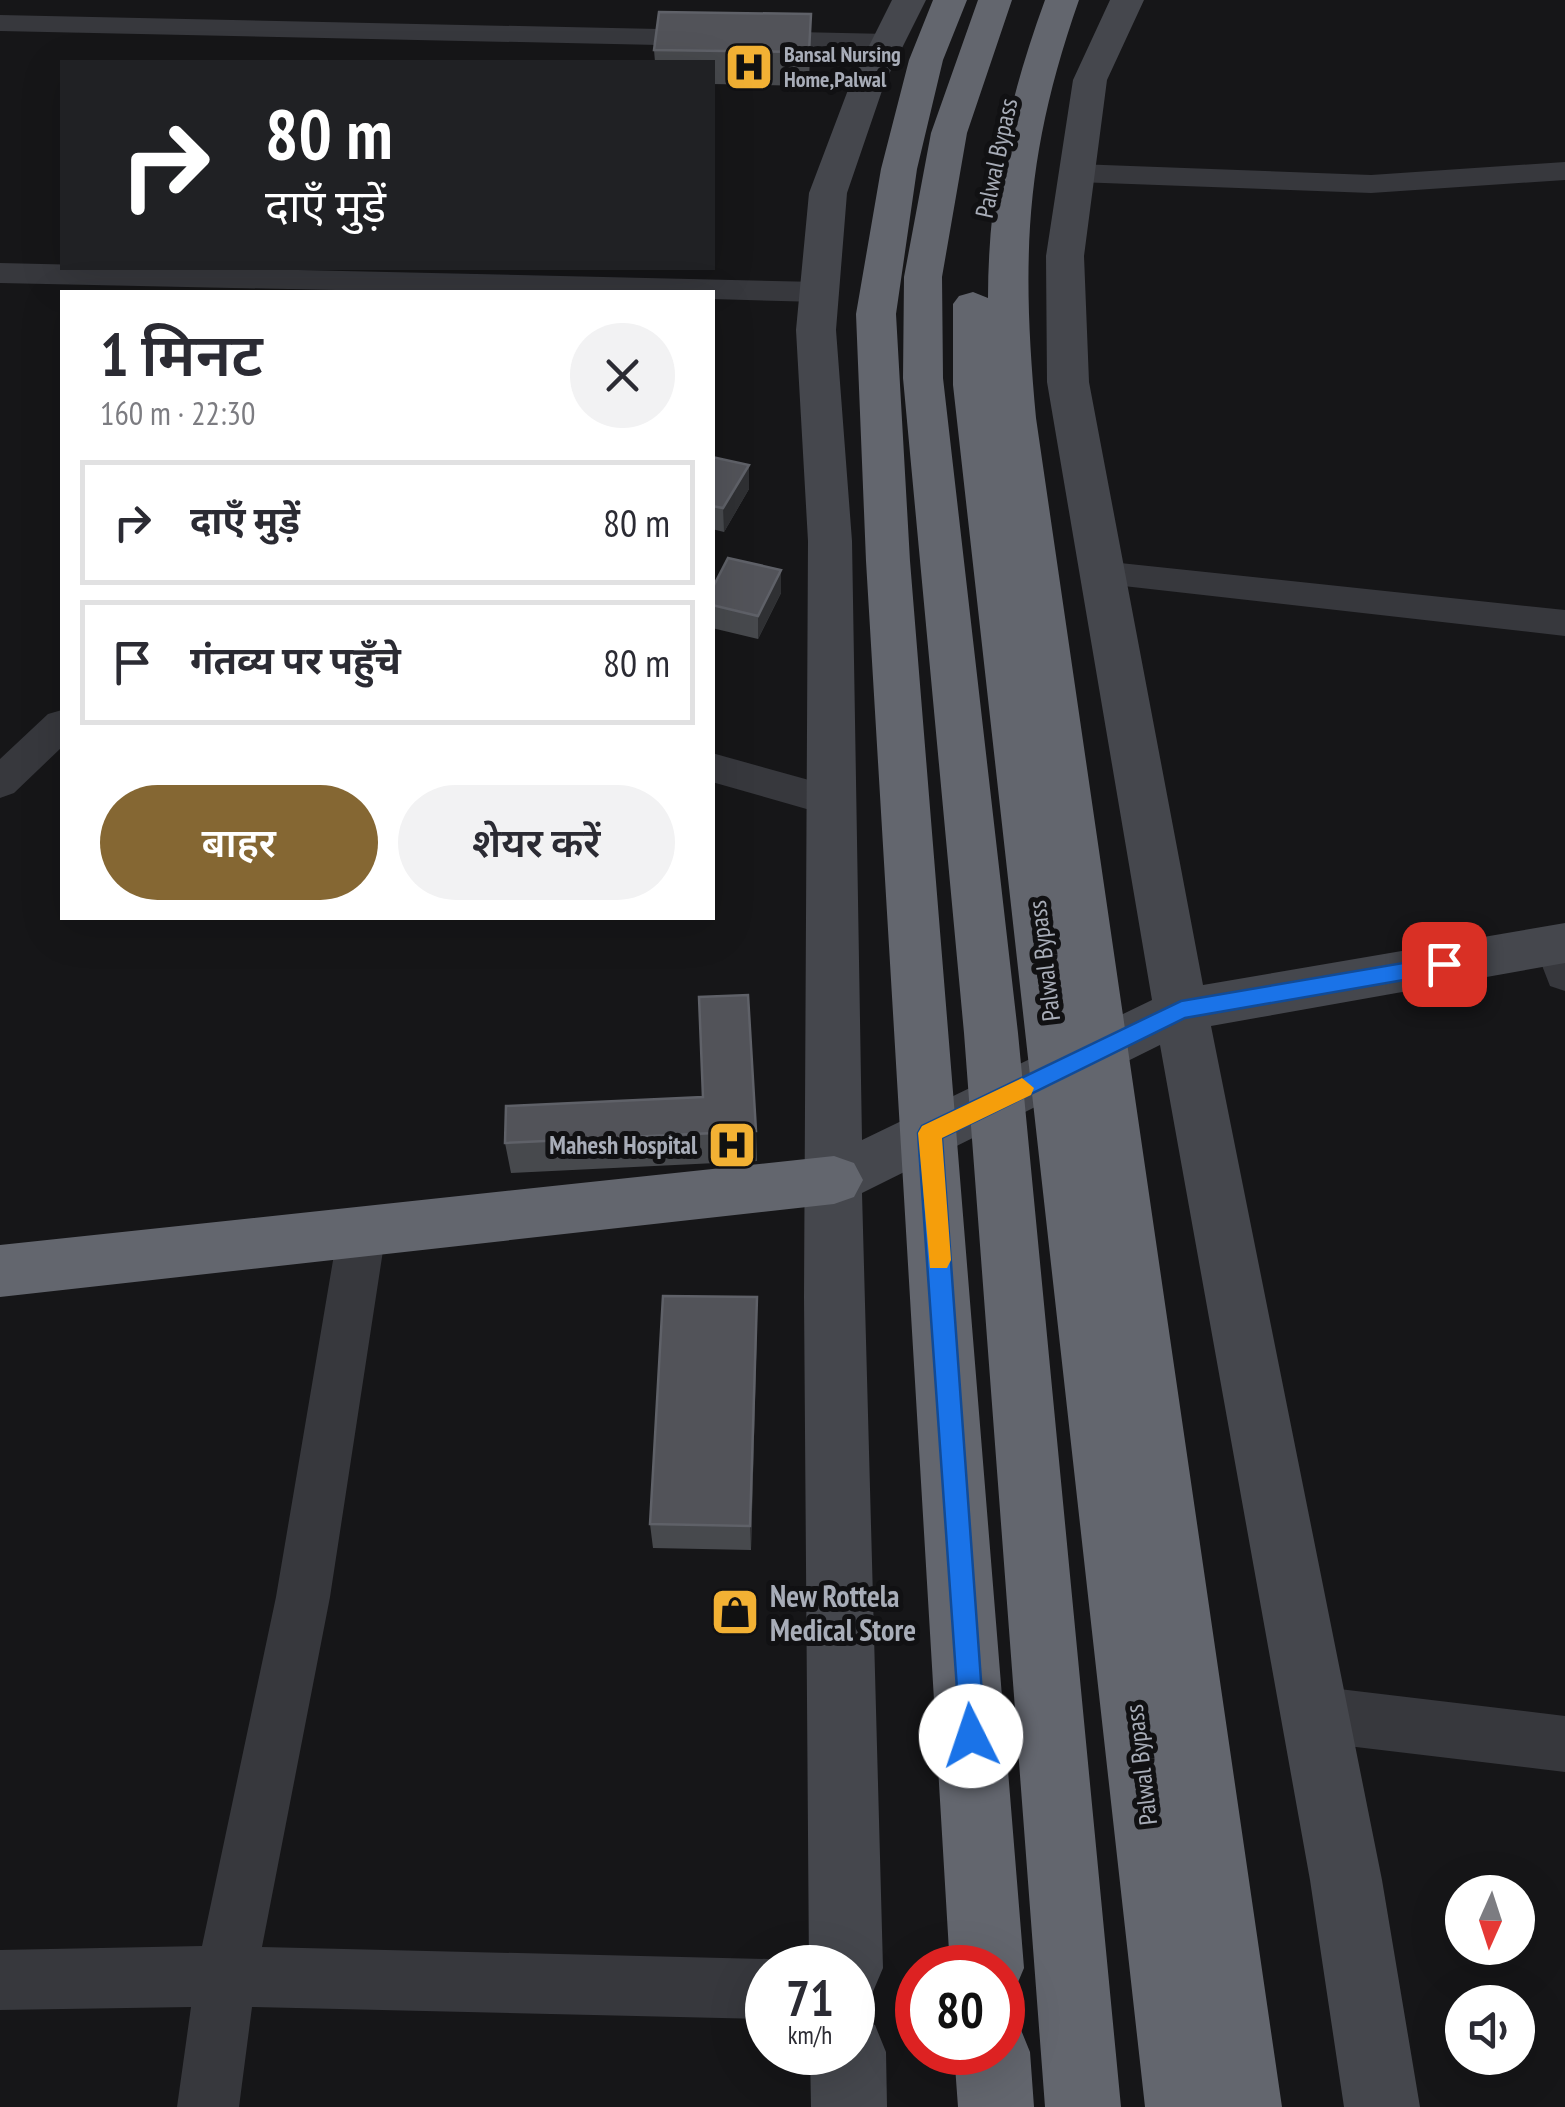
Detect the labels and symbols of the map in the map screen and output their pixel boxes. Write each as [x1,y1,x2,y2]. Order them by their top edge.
place label: Bansal Nursing Home,Palwal [784,40,901,93]
hospital icon: Bansal Nursing Home,Palwal [723,41,775,93]
street label: Palwal Bypass [968,95,1024,221]
street label: Palwal Bypass [1021,899,1067,1023]
pin [1402,922,1487,1007]
hospital icon: Mahesh Hospital [706,1119,758,1171]
place label: Mahesh Hospital [549,1129,698,1161]
place label: New Rottela Medical Store [770,1576,916,1649]
shop icon: New Rottela Medical Store [709,1586,761,1638]
position arrow [919,1684,1023,1788]
street label: Palwal Bypass [1118,1703,1164,1827]
north arrow [1445,1875,1535,1965]
speed limit sign: 80 [895,1945,1025,2075]

